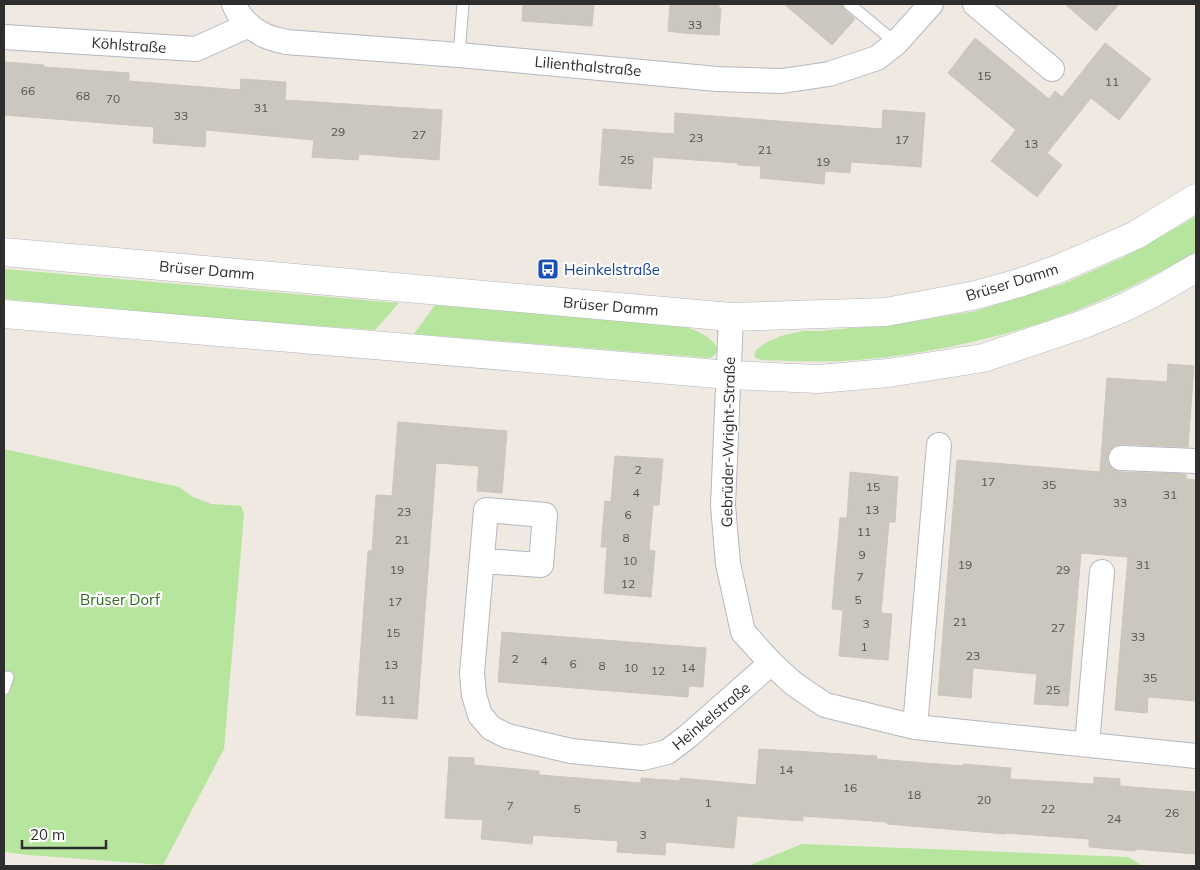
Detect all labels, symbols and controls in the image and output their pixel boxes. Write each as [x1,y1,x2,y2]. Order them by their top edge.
house number: 33 [688,17,702,32]
street label: Köhlstraße [91,33,167,57]
street label: Lilienthalstraße [534,52,642,80]
house number: 15 [977,68,991,83]
house number: 11 [1105,74,1119,89]
house number: 66 [21,83,35,98]
house number: 68 [76,88,90,103]
house number: 70 [106,91,120,106]
house number: 31 [254,100,268,115]
house number: 33 [174,108,188,123]
house number: 29 [331,124,345,139]
house number: 27 [412,127,426,142]
house number: 23 [689,130,703,145]
house number: 17 [895,132,909,147]
house number: 13 [1024,136,1038,151]
house number: 21 [758,142,772,157]
house number: 25 [620,152,634,167]
house number: 19 [816,154,830,169]
street label: Brüser Damm [158,256,256,284]
bus stop icon: Heinkelstraße [536,257,560,281]
street label: Brüser Damm [963,259,1061,305]
place label: Heinkelstraße [564,260,660,279]
street label: Brüser Damm [562,292,660,320]
street label: Gebrüder-Wright-Straße [717,356,739,528]
house number: 2 [634,462,642,477]
house number: 17 [981,474,995,489]
house number: 35 [1042,477,1056,492]
house number: 15 [866,479,880,494]
house number: 4 [632,485,640,500]
house number: 31 [1163,487,1177,502]
house number: 33 [1113,495,1127,510]
house number: 13 [865,502,879,517]
house number: 23 [397,504,411,519]
house number: 6 [624,507,632,522]
house number: 11 [857,524,871,539]
house number: 8 [622,530,630,545]
house number: 21 [395,532,409,547]
house number: 9 [858,547,866,562]
house number: 10 [623,553,637,568]
house number: 19 [958,557,972,572]
house number: 31 [1136,557,1150,572]
house number: 19 [390,562,404,577]
house number: 29 [1056,562,1070,577]
house number: 7 [856,569,864,584]
house number: 12 [621,576,635,591]
park label: Brüser Dorf [80,590,161,609]
house number: 5 [854,592,862,607]
house number: 17 [388,594,402,609]
house number: 21 [953,614,967,629]
house number: 3 [862,616,870,631]
house number: 27 [1051,620,1065,635]
house number: 15 [386,625,400,640]
house number: 33 [1131,629,1145,644]
house number: 1 [860,639,868,654]
house number: 23 [966,648,980,663]
house number: 2 [511,651,519,666]
house number: 4 [540,653,548,668]
house number: 6 [569,656,577,671]
house number: 13 [384,657,398,672]
house number: 8 [598,658,606,673]
house number: 10 [624,660,638,675]
house number: 14 [681,660,695,675]
house number: 12 [651,663,665,678]
house number: 35 [1143,670,1157,685]
street label: Heinkelstraße [668,678,754,754]
house number: 25 [1046,682,1060,697]
house number: 11 [381,692,395,707]
house number: 14 [779,762,793,777]
house number: 16 [843,780,857,795]
house number: 18 [907,787,921,802]
house number: 20 [977,792,991,807]
house number: 1 [704,795,712,810]
house number: 7 [506,798,514,813]
house number: 5 [573,801,581,816]
house number: 22 [1041,801,1055,816]
house number: 26 [1165,805,1179,820]
house number: 24 [1107,811,1121,826]
scale bar [22,818,106,850]
text: 20 m [30,825,65,844]
house number: 3 [639,827,647,842]

